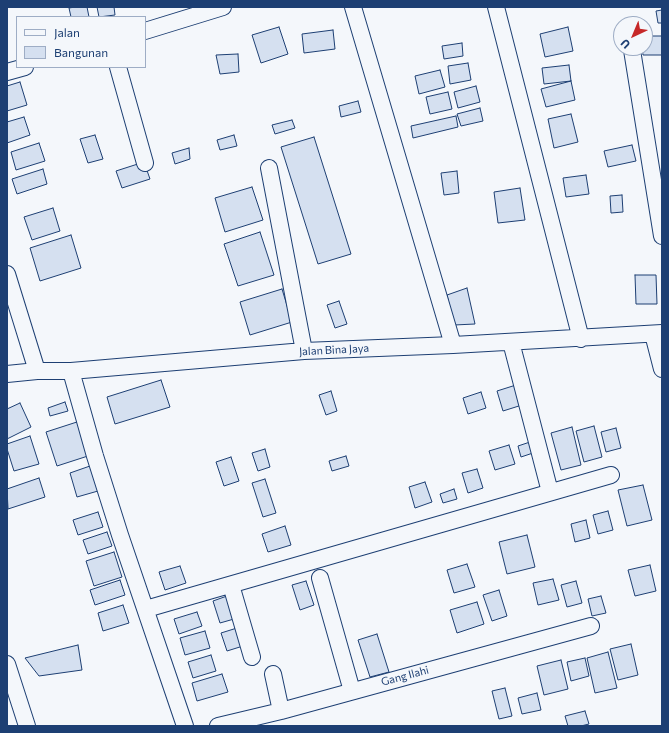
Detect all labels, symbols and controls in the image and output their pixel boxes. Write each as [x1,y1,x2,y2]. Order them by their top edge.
legend [16,16,146,68]
north arrow [613,16,653,56]
text: Jalan [54,25,80,39]
text: U [618,37,632,52]
text: Bangunan [54,45,108,59]
street label: Jalan Bina Jaya [299,342,369,358]
street label: Gang Ilahi [380,663,430,689]

